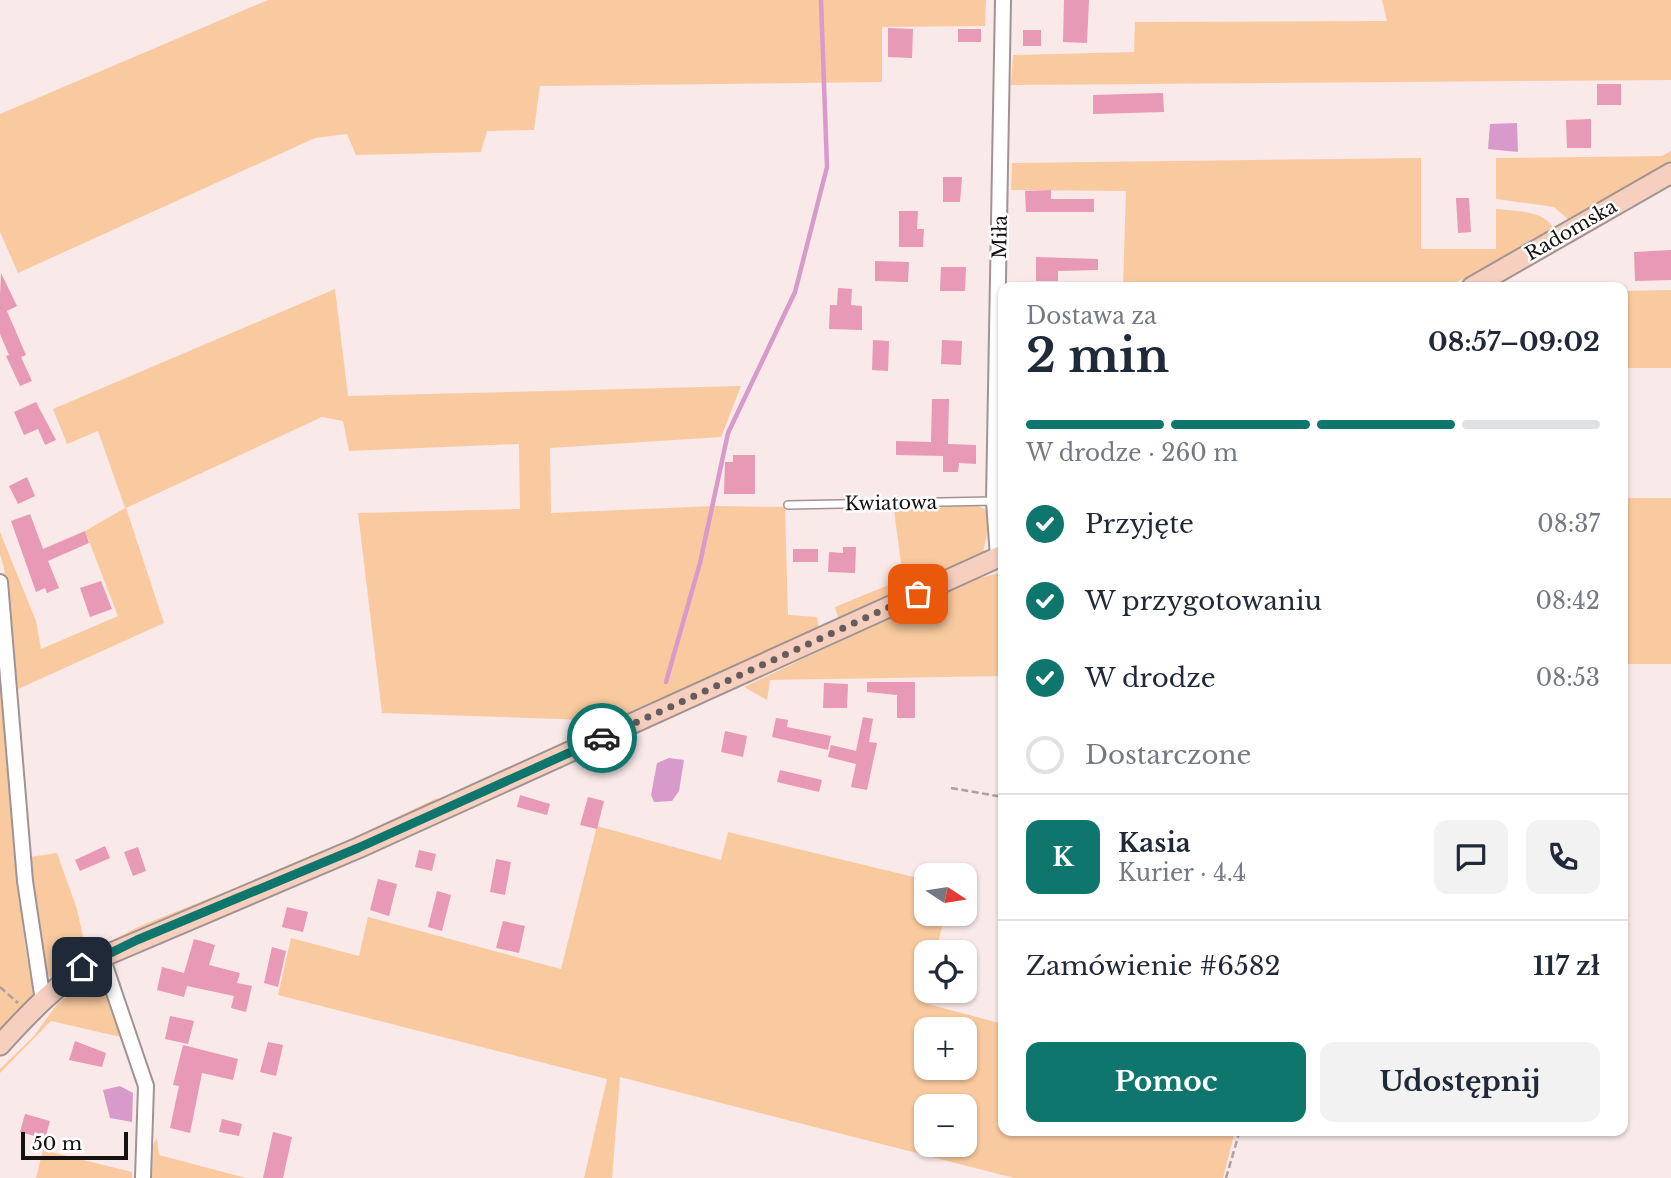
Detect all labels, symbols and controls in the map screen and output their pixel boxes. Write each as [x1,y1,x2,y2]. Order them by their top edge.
street label: Radomska [1521,194,1621,265]
street label: Miła [988,214,1012,259]
text: Dostawa za [1026,302,1157,330]
text: 08:57–09:02 [1428,326,1600,358]
text: 2 min [1026,327,1169,384]
text: W drodze · 260 m [1026,439,1238,467]
street label: Kwiatowa [845,491,938,515]
icon: check [1026,505,1064,543]
text: Przyjęte [1085,508,1194,540]
text: 08:37 [1537,510,1600,538]
pin [888,564,948,624]
icon: bag [899,575,937,613]
icon: check [1026,582,1064,620]
text: W przygotowaniu [1085,585,1322,617]
text: 08:42 [1535,587,1600,615]
icon: check [1026,659,1064,697]
text: W drodze [1085,662,1216,694]
text: 08:53 [1536,664,1600,692]
courier [567,703,637,773]
icon: car [583,719,621,757]
text: Dostarczone [1085,739,1251,771]
button: chat [1434,820,1508,894]
button: phone [1526,820,1600,894]
text: Kasia [1118,827,1191,859]
text: K [1052,841,1074,873]
text: Kurier · 4.4 [1118,859,1246,887]
north arrow [914,863,976,926]
map controls [914,863,977,1157]
pin [52,937,112,997]
button: locate [914,940,977,1003]
icon: home [63,948,101,986]
text: Zamówienie #6582 [1026,950,1280,982]
text: 117 zł [1533,950,1600,982]
button: + [914,1017,977,1080]
button: Pomoc [1026,1042,1306,1122]
button: Udostępnij [1320,1042,1600,1122]
button: − [914,1094,977,1157]
scale bar [21,1129,128,1161]
text: 50 m [32,1132,82,1155]

